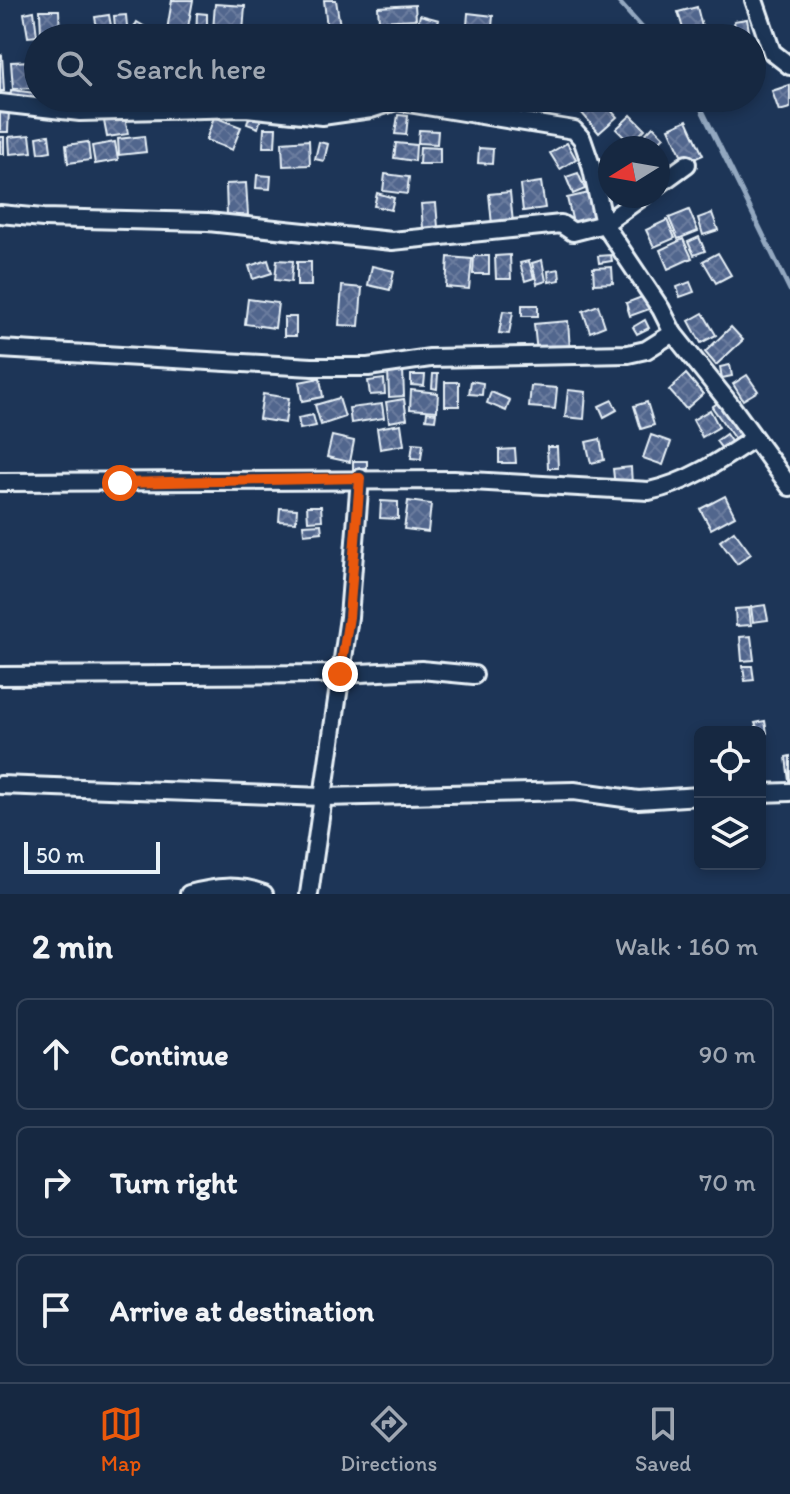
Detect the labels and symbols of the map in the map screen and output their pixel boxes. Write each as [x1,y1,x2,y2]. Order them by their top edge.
north arrow [598,136,670,208]
route start [102,465,138,501]
route end [322,656,358,692]
scale bar [24,838,160,874]

